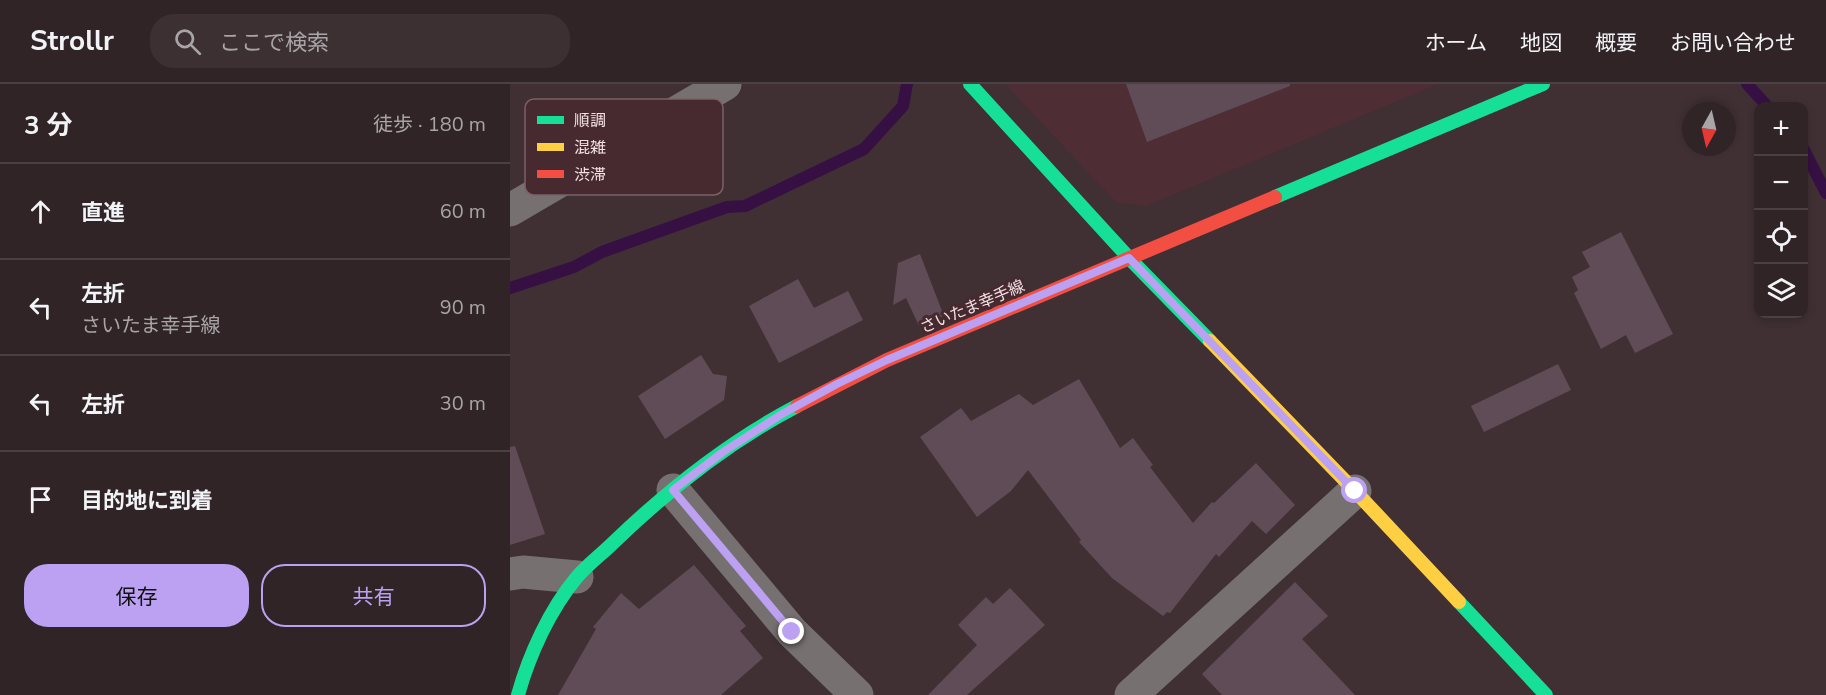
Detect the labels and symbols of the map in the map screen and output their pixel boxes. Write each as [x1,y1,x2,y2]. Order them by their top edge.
legend [525,99,723,195]
north arrow [1682,102,1736,156]
text: 順調 [574,110,606,132]
text: 混雑 [574,137,606,159]
text: 渋滞 [574,164,606,186]
street label: さいたま幸手線 [917,275,1028,339]
route start [1341,477,1367,503]
route end [778,618,804,644]

